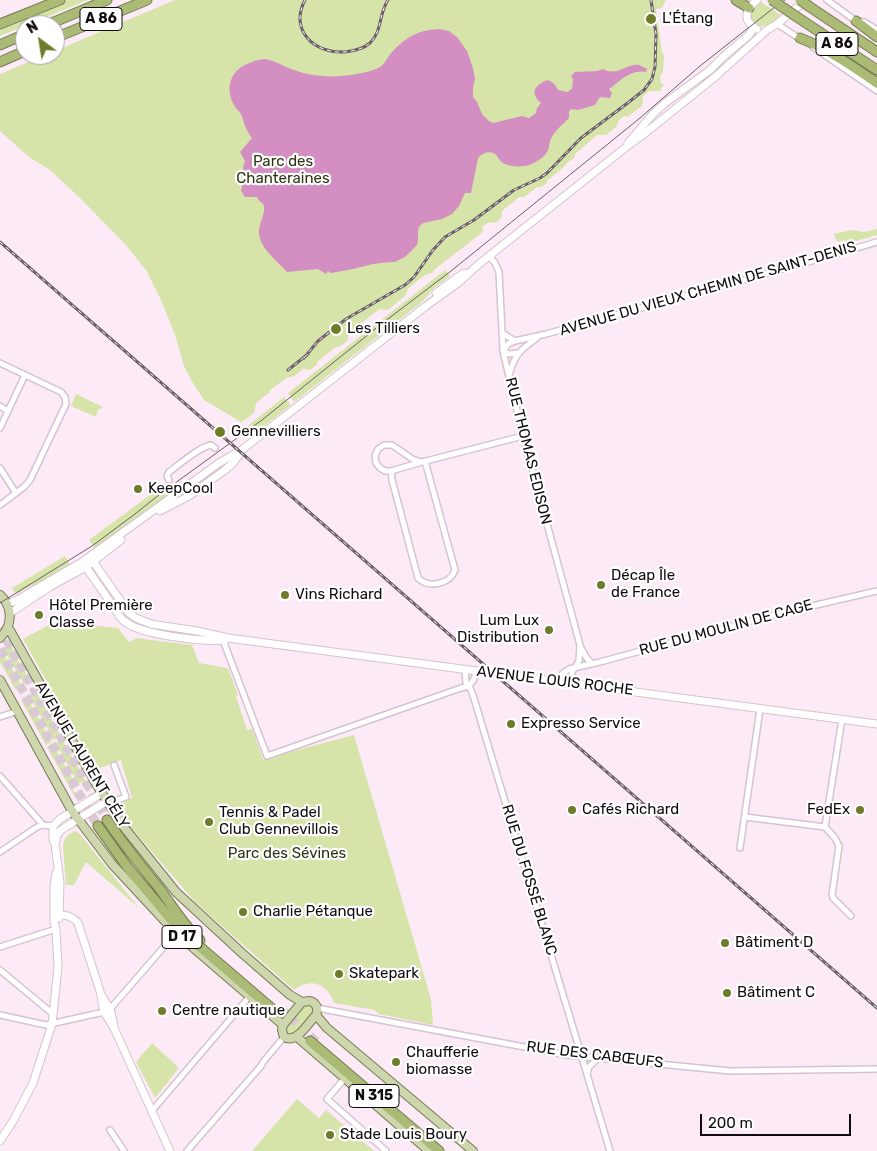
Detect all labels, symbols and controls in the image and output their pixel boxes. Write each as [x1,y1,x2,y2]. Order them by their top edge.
road number: A 86 [80,8,122,30]
place label: L'Étang [662,10,713,28]
marker: L'Étang [644,12,658,26]
north arrow [15,15,65,65]
text: N [24,18,41,37]
road number: A 86 [816,33,858,56]
park label: Parc des Chanteraines [236,153,330,188]
street label: AVENUE DU VIEUX CHEMIN DE SAINT-DENIS [557,238,859,340]
place label: Les Tilliers [347,320,420,338]
marker: Les Tilliers [329,322,343,336]
street label: RUE THOMAS EDISON [501,376,555,526]
place label: Gennevilliers [231,423,321,441]
marker: Gennevilliers [213,425,227,439]
place label: KeepCool [148,480,213,498]
marker: KeepCool [132,483,144,495]
place label: Décap Île de France [611,567,680,602]
marker: Décap Île de France [595,579,607,591]
place label: Vins Richard [295,586,382,604]
marker: Vins Richard [279,589,291,601]
street label: RUE DU MOULIN DE CAGE [637,596,815,660]
place label: Hôtel Première Classe [49,597,153,632]
marker: Hôtel Première Classe [33,609,45,621]
place label: Lum Lux Distribution [457,612,539,647]
marker: Lum Lux Distribution [543,624,555,636]
street label: AVENUE LOUIS ROCHE [476,662,634,700]
street label: AVENUE LAURENT CÉLY [31,678,133,832]
place label: Expresso Service [521,715,641,733]
marker: Expresso Service [505,718,517,730]
place label: Cafés Richard [582,801,679,819]
place label: FedEx [807,801,850,819]
street label: RUE DU FOSSÉ BLANC [497,802,561,958]
place label: Tennis & Padel Club Gennevillois [219,804,338,839]
marker: Cafés Richard [566,804,578,816]
marker: FedEx [854,804,866,816]
marker: Tennis & Padel Club Gennevillois [203,816,215,828]
park label: Parc des Sévines [228,845,346,863]
place label: Charlie Pétanque [253,903,373,921]
marker: Charlie Pétanque [237,906,249,918]
road number: D 17 [162,926,202,949]
place label: Bâtiment D [735,934,813,952]
marker: Bâtiment D [719,937,731,949]
place label: Skatepark [349,965,419,983]
marker: Skatepark [333,968,345,980]
place label: Bâtiment C [737,984,815,1002]
marker: Bâtiment C [721,987,733,999]
place label: Centre nautique [172,1002,285,1020]
marker: Centre nautique [156,1005,168,1017]
street label: RUE DES CABŒUFS [526,1038,664,1072]
place label: Chaufferie biomasse [406,1044,479,1079]
marker: Chaufferie biomasse [390,1056,402,1068]
road number: N 315 [349,1084,399,1108]
scale bar [702,1104,853,1136]
text: 200 m [708,1114,753,1132]
place label: Stade Louis Boury [340,1126,467,1144]
marker: Stade Louis Boury [324,1129,336,1141]

